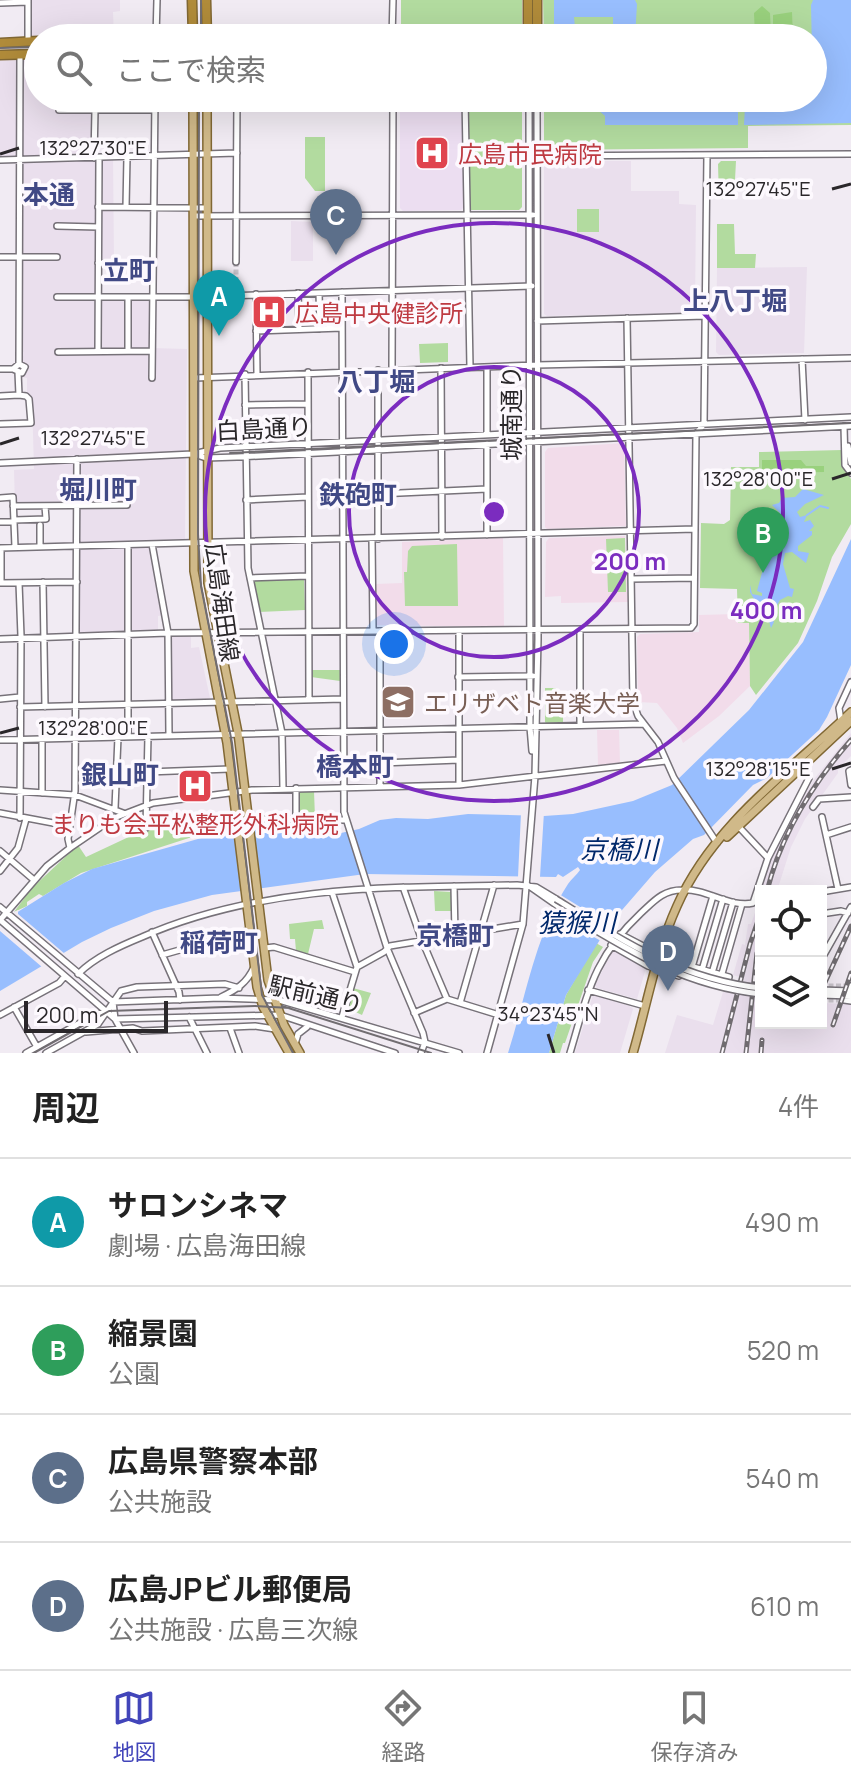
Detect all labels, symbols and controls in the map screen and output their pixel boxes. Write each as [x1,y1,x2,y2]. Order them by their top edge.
search box [24,24,827,112]
icon: search [52,46,96,90]
text: ここで検索 [116,49,266,90]
text: 132°27'30"E [39,134,147,161]
hospital icon: 広島市民病院 [413,134,451,172]
place label: 広島市民病院 [458,137,602,170]
text: 132°27'45"E [705,175,811,202]
district label: 本通 [23,176,75,212]
pin: C [310,189,362,255]
district label: 立町 [103,252,155,288]
pin: A [193,270,245,336]
district label: 上八丁堀 [683,282,787,318]
hospital icon: 広島中央健診所 [250,293,288,331]
place label: 広島中央健診所 [295,296,463,329]
district label: 八丁堀 [337,363,415,399]
street label: 城南通り [494,365,527,461]
street label: 白島通り [215,409,313,447]
text: 132°27'45"E [40,424,146,451]
text: 132°28'00"E [703,465,813,492]
district label: 堀川町 [59,471,137,507]
district label: 鉄砲町 [319,476,397,512]
centre of rings [480,498,508,526]
pin: B [737,507,789,573]
street label: 広島海田線 [198,540,248,664]
text: 200 m [594,544,666,577]
text: 400 m [730,593,802,626]
your location [374,624,414,664]
school or university icon: エリザベト音楽大学 [379,683,417,721]
place label: エリザベト音楽大学 [424,686,640,719]
text: 132°28'00"E [38,714,148,741]
district label: 橋本町 [316,748,394,784]
text: 132°28'15"E [705,755,811,782]
district label: 銀山町 [81,756,159,792]
hospital icon: まりも会平松整形外科病院 [176,767,214,805]
place label: まりも会平松整形外科病院 [51,807,339,840]
water label: 京橋川 [580,831,661,867]
map controls [755,885,827,1029]
button: locate [755,885,827,957]
water label: 猿猴川 [538,904,619,940]
district label: 京橋町 [416,917,494,953]
district label: 稲荷町 [180,924,258,960]
pin: D [642,925,694,991]
button: layers [755,957,827,1029]
street label: 駅前通り [266,967,366,1021]
scale bar [24,997,168,1033]
text: 200 m [36,1000,98,1030]
text: 34°23'45"N [497,1000,599,1027]
text: 周辺 [32,1084,100,1130]
text: 4件 [778,1088,819,1124]
text: サロンシネマ [108,1184,288,1225]
text: A [49,1204,67,1240]
text: 490 m [745,1204,819,1240]
text: 劇場 · 広島海田線 [108,1227,306,1263]
text: 縮景園 [108,1312,198,1353]
text: B [50,1332,66,1368]
text: 520 m [747,1332,819,1368]
text: 公園 [108,1355,160,1391]
text: 広島県警察本部 [108,1440,318,1481]
text: C [48,1460,68,1496]
text: 540 m [746,1460,819,1496]
text: 公共施設 [108,1483,212,1519]
text: 広島JPビル郵便局 [108,1568,352,1609]
text: D [49,1588,67,1624]
text: 610 m [750,1588,819,1624]
text: 公共施設 · 広島三次線 [108,1611,358,1647]
tab: 地図 [112,1686,157,1767]
tab: 経路 [381,1686,426,1767]
tab: 保存済み [650,1686,739,1767]

